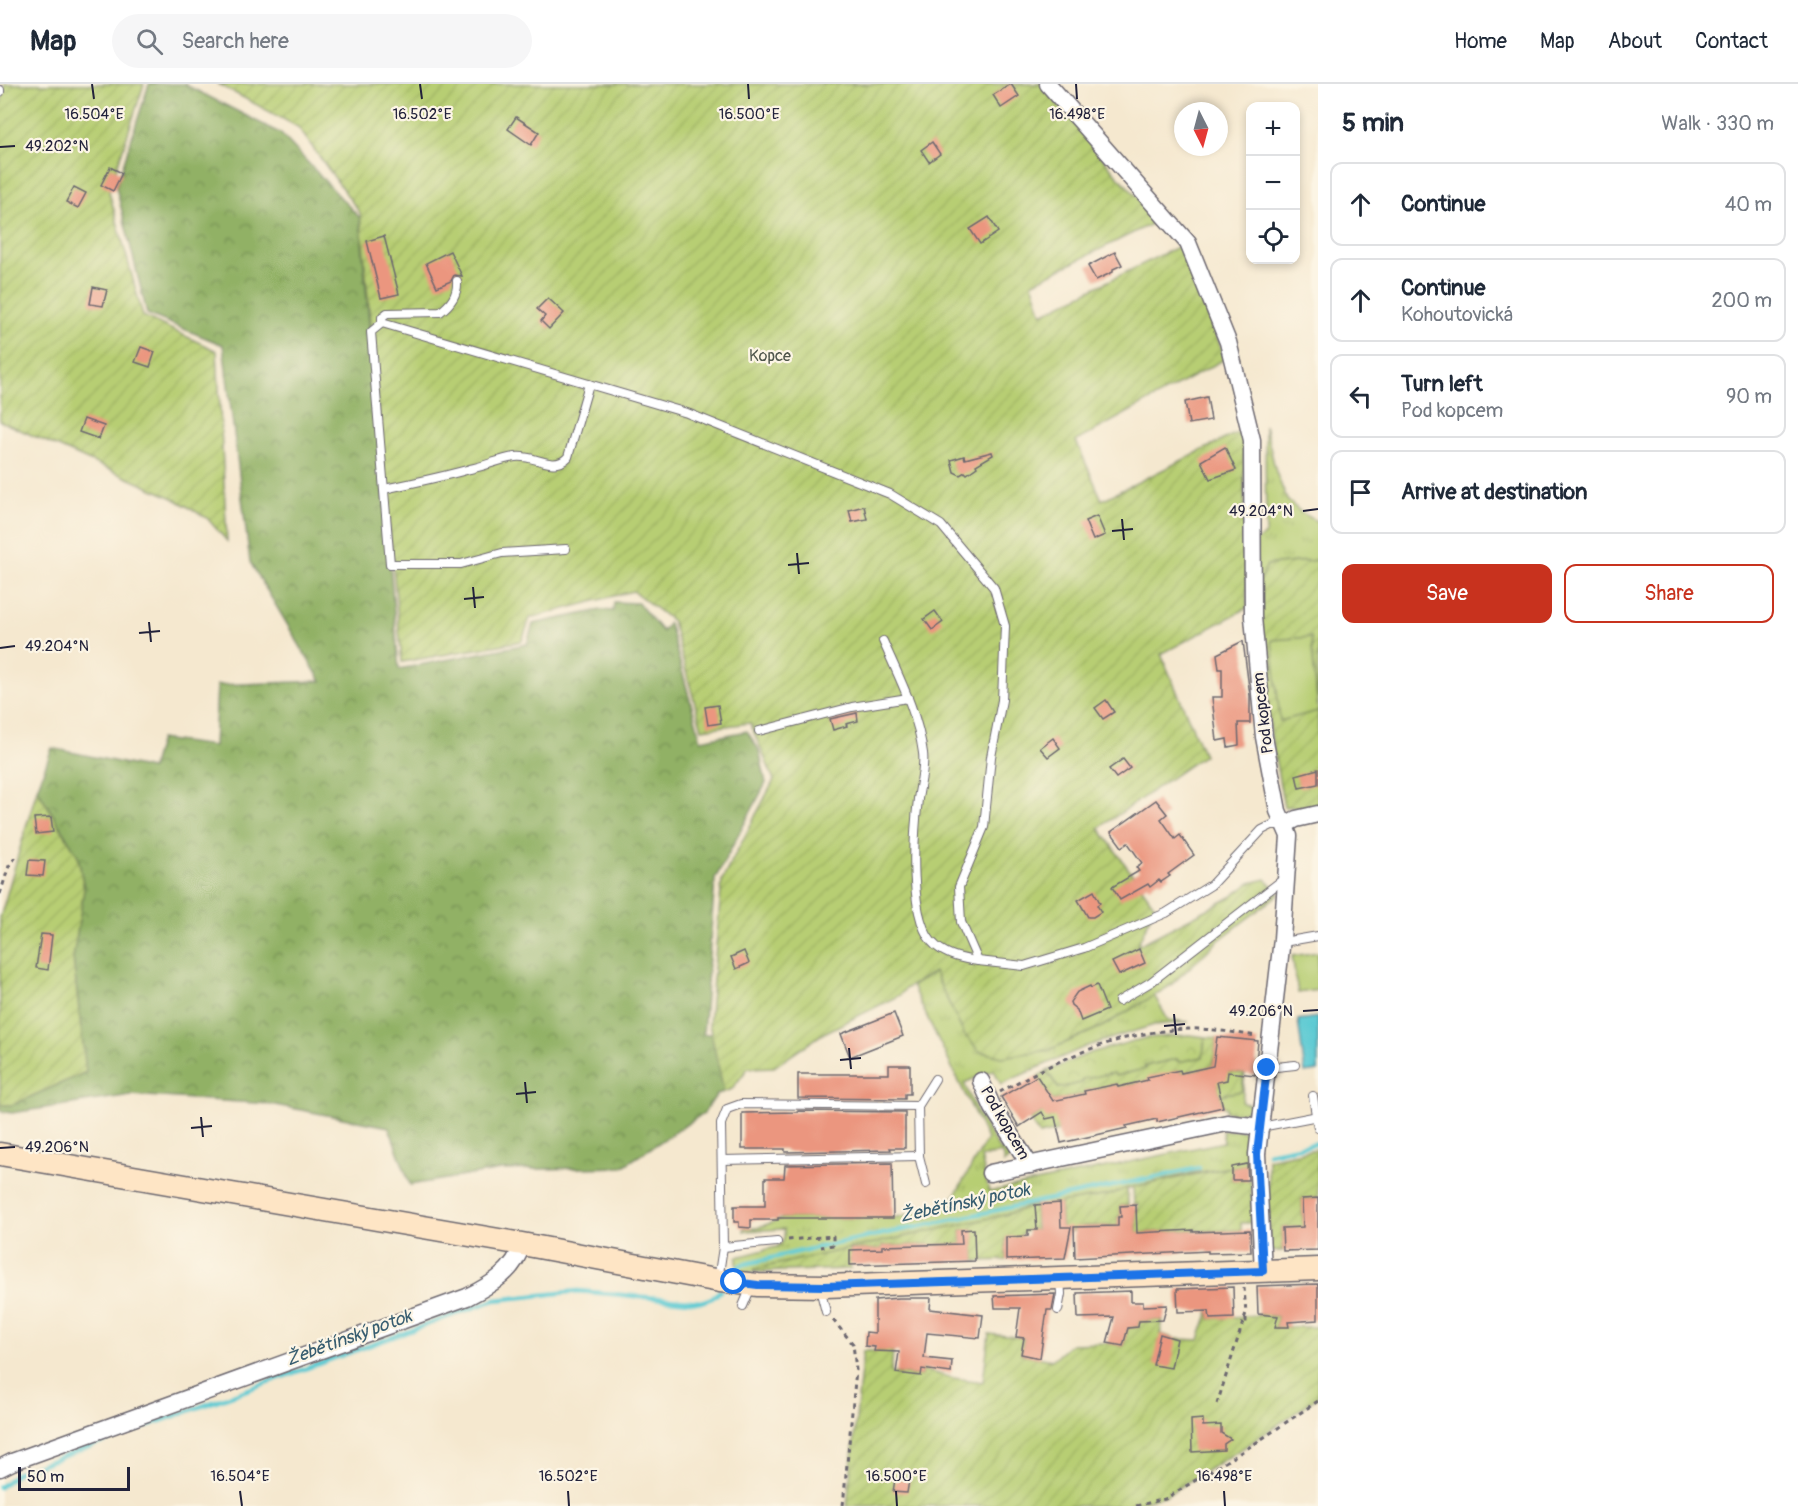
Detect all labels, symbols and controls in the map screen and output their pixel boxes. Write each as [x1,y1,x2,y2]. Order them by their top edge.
search box [112,14,532,68]
text: Map [30,24,76,59]
icon: search [133,25,166,58]
text: Search here [181,27,289,55]
text: Home [1454,28,1507,55]
text: Map [1540,28,1575,55]
text: About [1608,28,1662,55]
text: Contact [1695,28,1768,55]
north arrow [1174,102,1228,156]
map controls [1246,102,1300,264]
button: + [1246,102,1300,156]
text: 16.504°E [64,105,124,124]
text: 16.502°E [392,105,452,124]
text: 16.500°E [719,105,780,124]
text: 16.498°E [1049,105,1105,124]
text: 5 min [1342,107,1404,139]
text: Walk · 330 m [1661,111,1774,136]
text: 49.202°N [25,137,89,156]
button: − [1246,156,1300,210]
icon: ahead [1344,188,1377,221]
text: Continue [1401,190,1485,218]
text: 40 m [1725,192,1772,217]
button: locate [1246,210,1300,264]
text: Continue [1401,274,1485,302]
icon: ahead [1344,284,1377,317]
text: 200 m [1711,288,1772,313]
text: Kohoutovická [1401,302,1513,327]
park label: Kopce [749,346,791,366]
text: Turn left [1401,370,1483,398]
icon: left [1344,380,1377,413]
text: 90 m [1726,384,1772,409]
text: Pod kopcem [1401,398,1503,423]
icon: arrive [1344,476,1377,509]
text: Arrive at destination [1401,478,1587,506]
text: 49.204°N [1229,502,1293,521]
button: Save [1342,564,1552,623]
button: Share [1564,564,1774,623]
text: 49.204°N [25,637,89,656]
street label: Pod kopcem [1248,671,1278,755]
text: 49.206°N [1229,1002,1293,1021]
route end [1253,1054,1279,1080]
street label: Pod kopcem [976,1083,1034,1163]
text: 49.206°N [25,1138,89,1157]
water label: Žebětínský potok [898,1178,1033,1228]
route start [720,1268,746,1294]
water label: Žebětínský potok [283,1304,416,1371]
scale bar [18,1464,130,1492]
text: 50 m [27,1467,64,1487]
text: 16.504°E [210,1467,270,1486]
text: 16.502°E [538,1467,598,1486]
text: 16.500°E [866,1467,927,1486]
text: 16.498°E [1196,1467,1252,1486]

